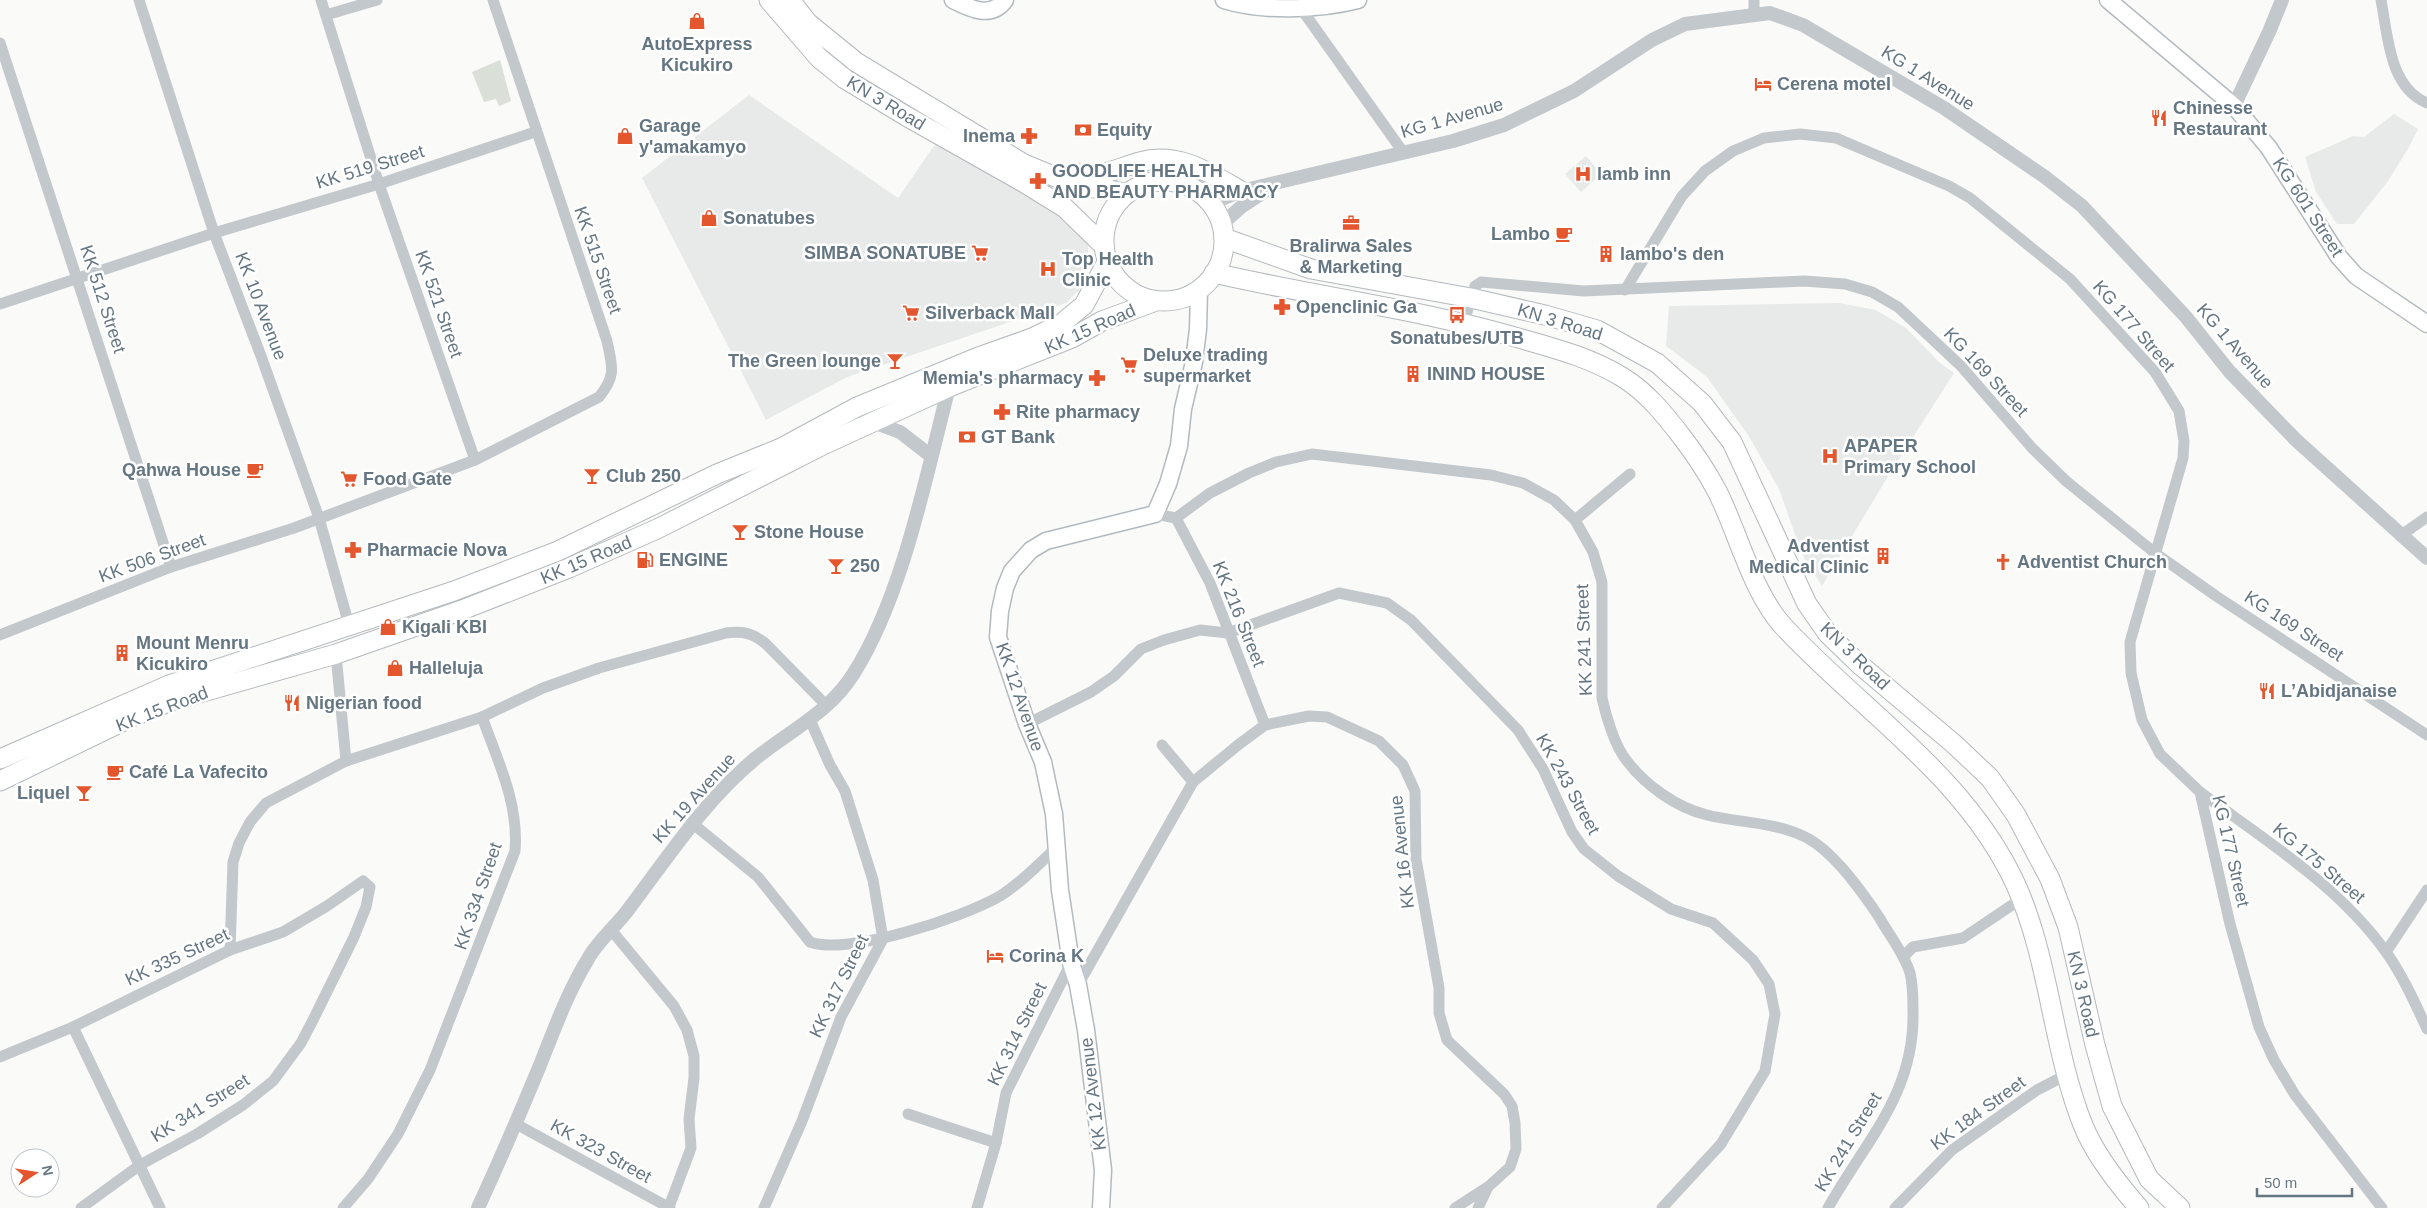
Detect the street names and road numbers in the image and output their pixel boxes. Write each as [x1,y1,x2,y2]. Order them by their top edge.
street label: KG 1 Avenue [1878,42,1978,114]
street label: KN 3 Road [843,72,929,134]
street label: KG 1 Avenue [1398,94,1506,142]
street label: KK 519 Street [313,141,427,193]
street label: KG 601 Street [2269,154,2347,260]
street label: KK 515 Street [570,204,626,316]
street label: KK 512 Street [76,243,130,355]
street label: KK 521 Street [411,248,467,360]
street label: KK 10 Avenue [231,249,291,363]
street label: KG 177 Street [2089,276,2179,376]
street label: KK 15 Road [1042,300,1138,358]
street label: KN 3 Road [1515,300,1605,344]
street label: KG 1 Avenue [2193,300,2277,392]
street label: KG 169 Street [1940,323,2032,421]
street label: KK 506 Street [96,529,208,587]
street label: KK 15 Road [537,532,635,588]
street label: KK 216 Street [1209,558,1269,670]
street label: KK 241 Street [1572,584,1596,696]
street label: KG 169 Street [2241,587,2347,665]
street label: KN 3 Road [1816,618,1894,694]
street label: KK 12 Avenue [992,640,1048,754]
street label: KK 15 Road [113,682,211,736]
street label: KK 243 Street [1532,730,1604,838]
street label: KK 19 Avenue [649,749,739,847]
street label: KG 177 Street [2208,793,2254,909]
street label: KK 16 Avenue [1386,794,1418,910]
street label: KG 175 Street [2269,819,2369,907]
street label: KK 334 Street [450,840,506,952]
street label: KK 335 Street [122,924,232,990]
street label: KK 317 Street [805,931,873,1041]
street label: KN 3 Road [2063,949,2103,1039]
street label: KK 314 Street [983,979,1051,1089]
street label: KK 12 Avenue [1076,1036,1110,1152]
street label: KK 341 Street [147,1070,253,1146]
street label: KK 184 Street [1927,1072,2029,1154]
street label: KK 241 Street [1811,1089,1885,1195]
street label: KK 323 Street [547,1115,655,1187]

